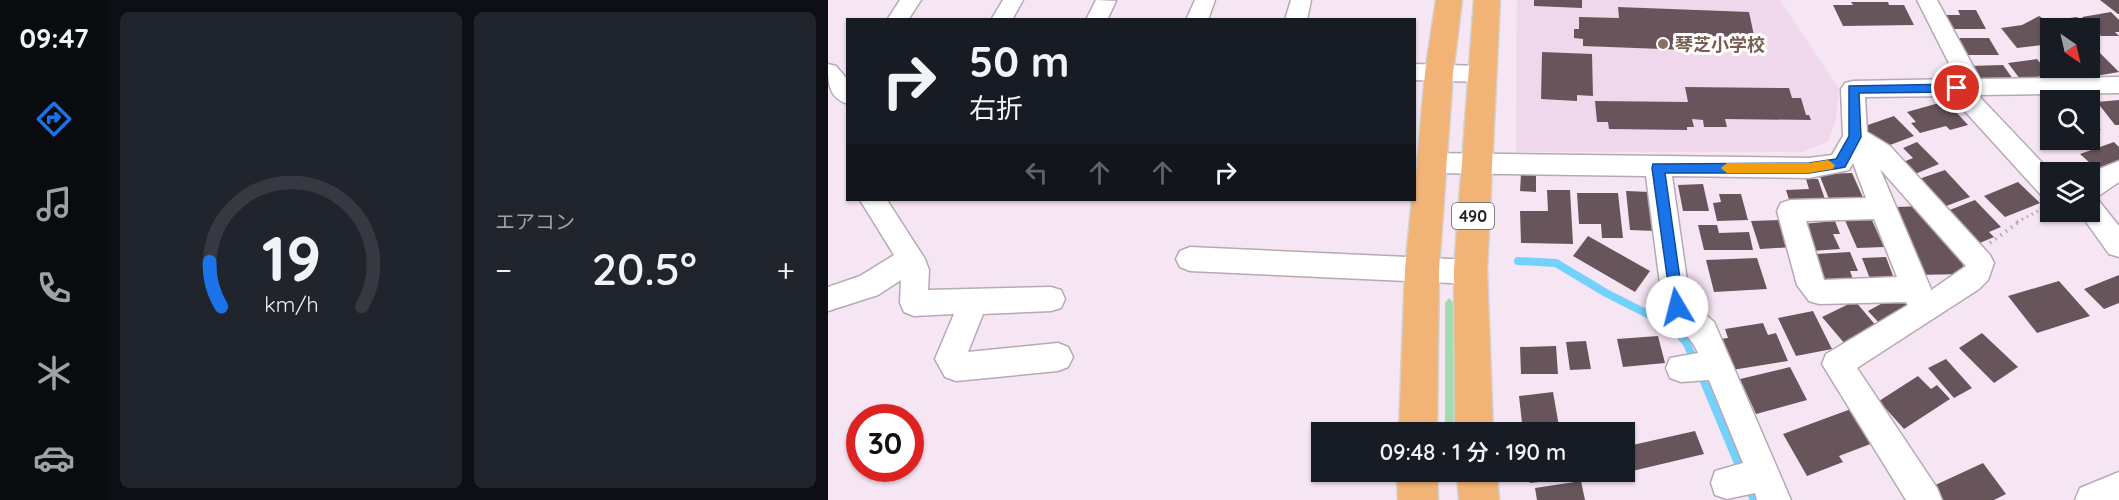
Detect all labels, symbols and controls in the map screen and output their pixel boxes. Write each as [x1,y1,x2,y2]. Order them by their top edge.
north arrow [2040,18,2100,78]
map controls [2040,18,2100,222]
text: 09:47 [19,21,89,55]
place label: 琴芝小学校 [1675,33,1765,56]
text: 50 m [969,35,1069,88]
marker: 琴芝小学校 [1656,37,1670,51]
icon: right [870,42,948,120]
pin [1931,62,1982,113]
icon: arrive [1940,71,1973,104]
button: search [2040,90,2100,150]
text: 右折 [969,91,1023,125]
icon: directions [33,98,75,140]
icon: left [1020,156,1053,189]
icon: ahead [1083,156,1116,189]
icon: ahead [1146,156,1179,189]
icon: right [1209,156,1242,189]
button: layers [2040,162,2100,222]
icon: music [33,183,75,225]
road number: 490 [1452,203,1494,229]
text: エアコン [495,209,575,234]
text: 19 [261,219,321,297]
text: 20.5° [592,240,697,296]
text: − [495,249,512,290]
text: + [776,249,795,290]
icon: phone [33,267,75,309]
position arrow [1645,275,1709,339]
text: km/h [264,291,318,317]
icon: climate [33,352,75,394]
speed limit sign: 30 [846,404,924,482]
icon: car [33,437,75,479]
text: 09:48 · 1 分 · 190 m [1380,438,1566,466]

